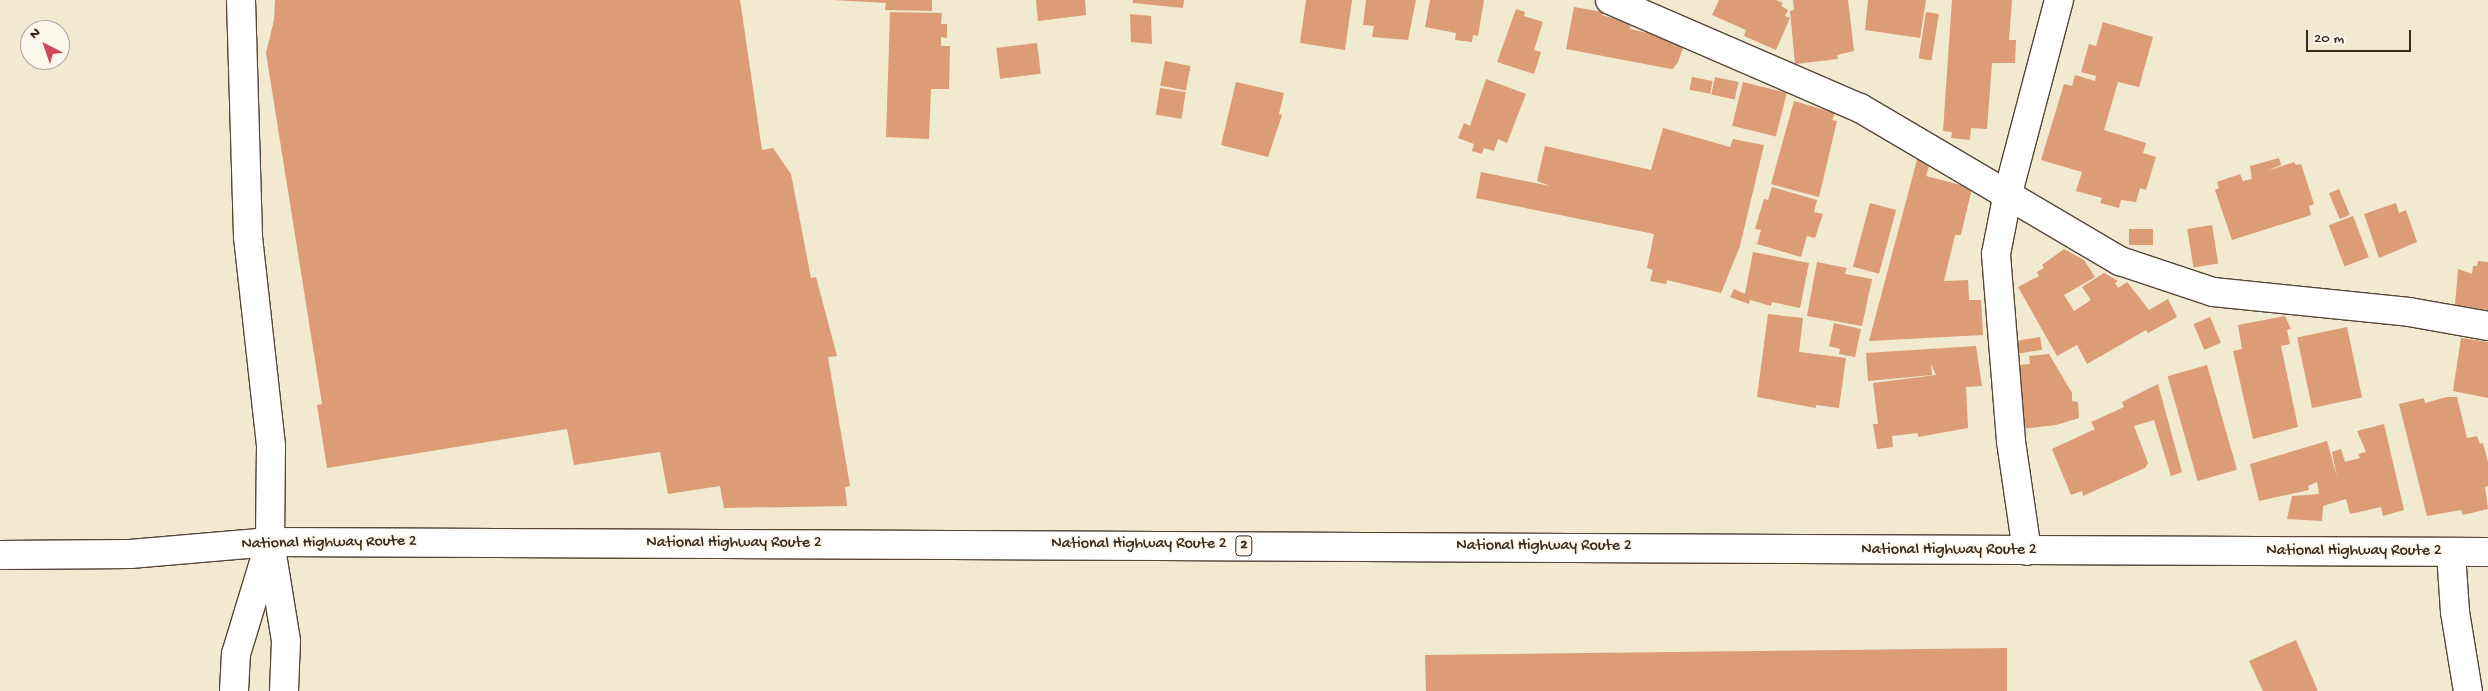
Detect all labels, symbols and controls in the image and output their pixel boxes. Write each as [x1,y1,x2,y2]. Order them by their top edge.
north arrow [20,20,70,70]
scale bar [2308,20,2413,52]
text: N [26,25,45,43]
text: 20 m [2314,30,2344,48]
street label: National Highway Route 2 [241,533,417,555]
street label: National Highway Route 2 [646,534,822,554]
road number: 2 [1235,534,1253,558]
street label: National Highway Route 2 [1051,535,1227,555]
street label: National Highway Route 2 [1456,537,1632,557]
street label: National Highway Route 2 [1861,541,2037,561]
street label: National Highway Route 2 [2266,542,2442,562]

